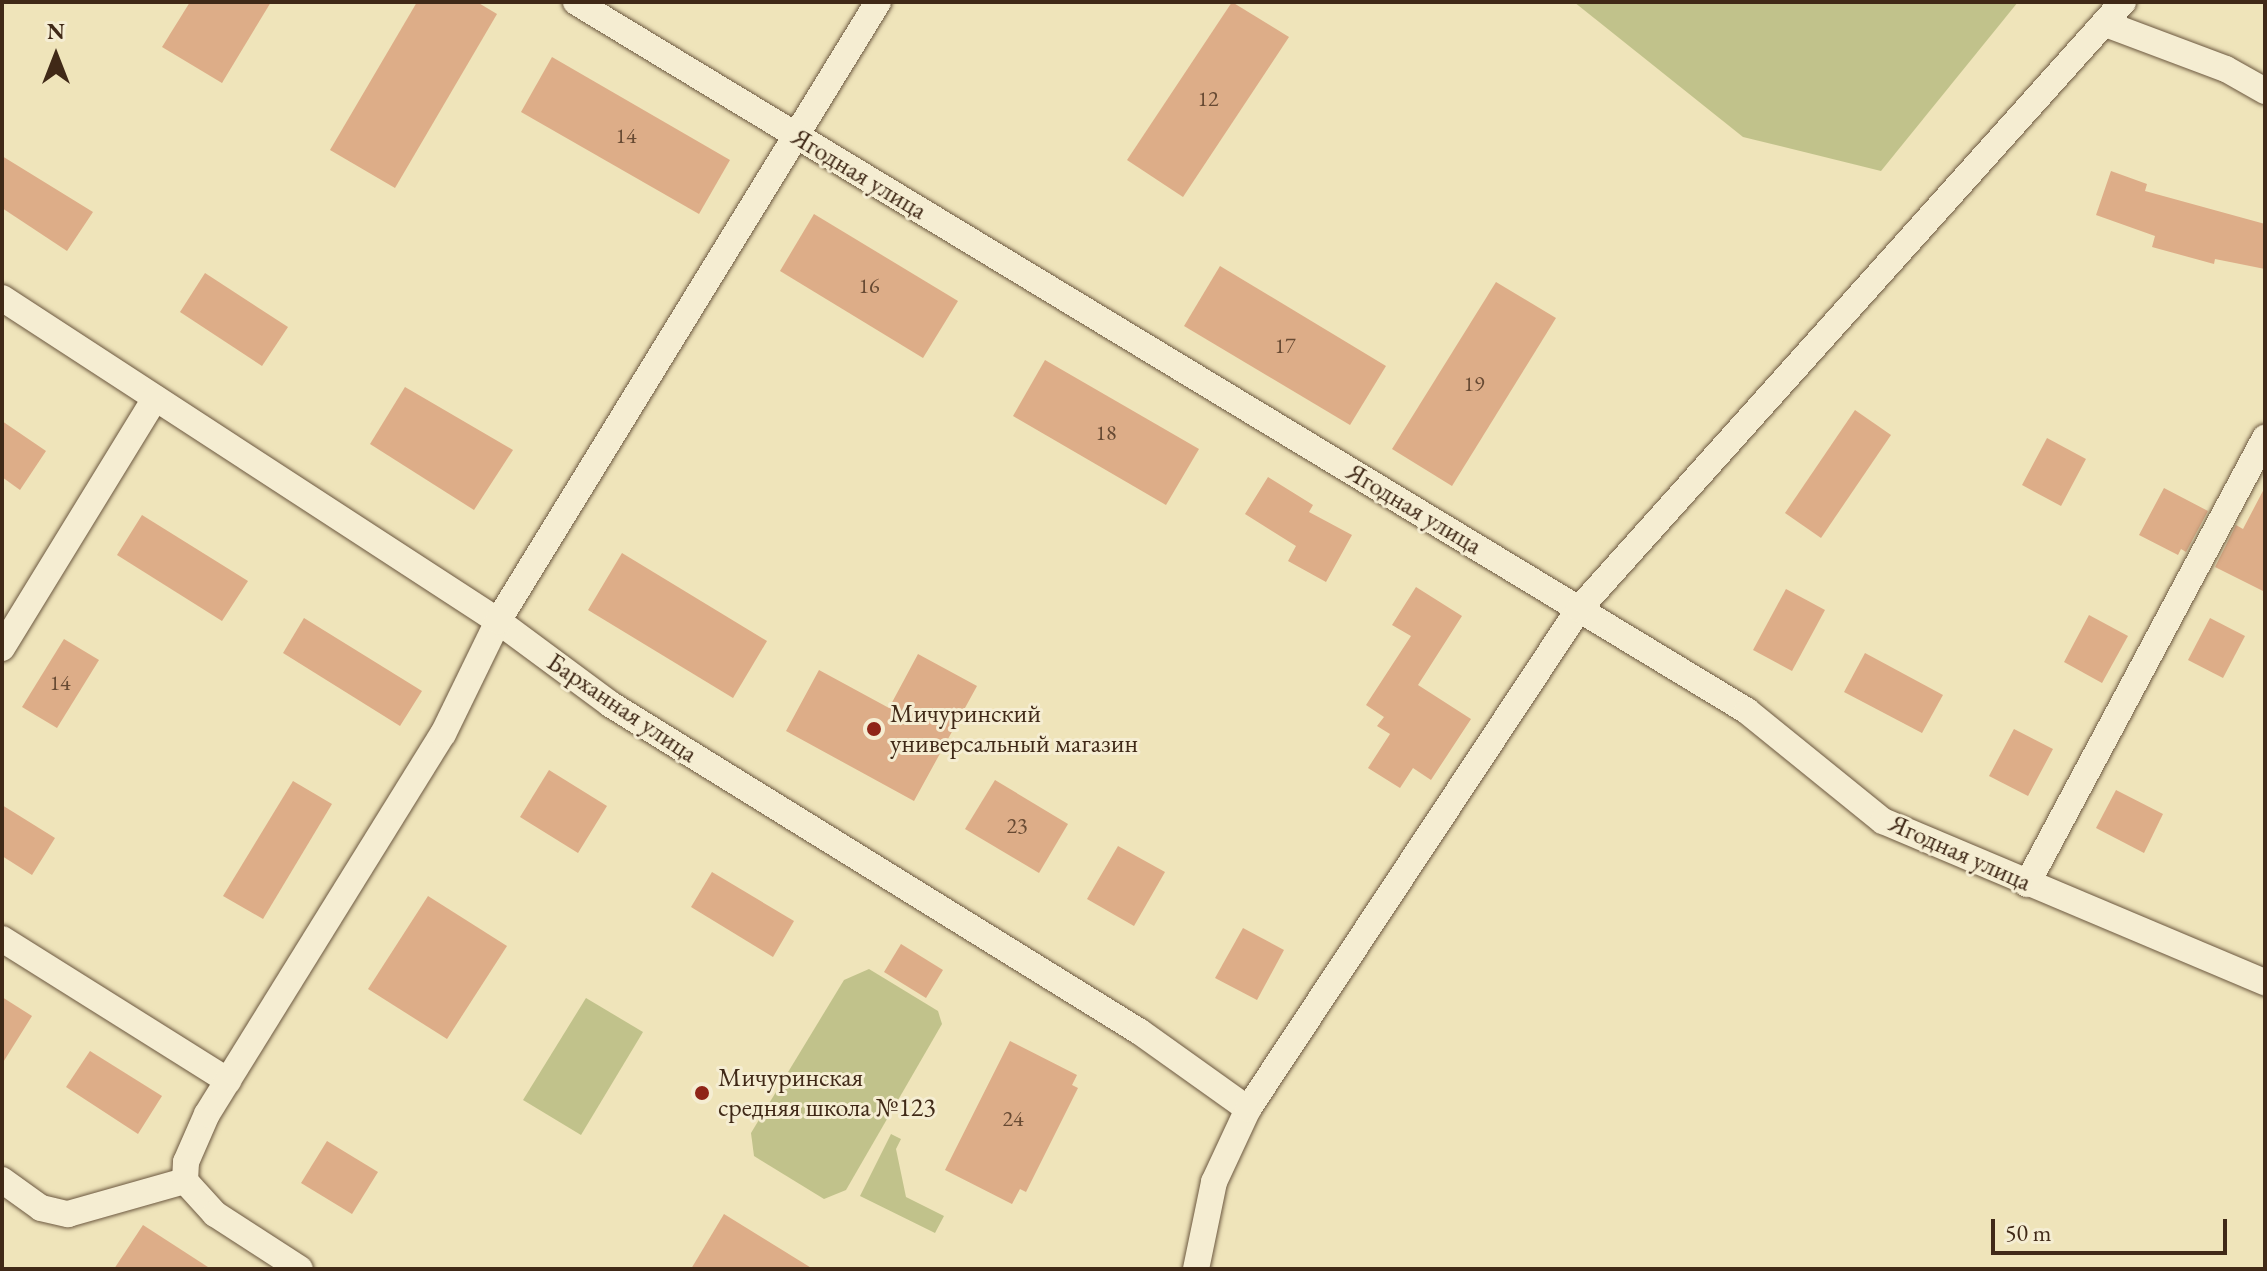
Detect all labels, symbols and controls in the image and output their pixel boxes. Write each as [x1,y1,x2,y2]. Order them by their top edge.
north arrow [16,16,96,96]
text: N [47,17,65,46]
house number: 12 [1197,86,1219,112]
street label: Ягодная улица [786,121,932,227]
house number: 14 [615,123,637,149]
house number: 16 [858,273,880,299]
house number: 17 [1274,333,1296,359]
house number: 19 [1463,371,1485,397]
house number: 18 [1095,420,1117,446]
street label: Ягодная улица [1341,456,1487,562]
street label: Барханная улица [541,646,703,770]
house number: 14 [49,670,71,696]
place label: Мичуринский универсальный магазин [890,698,1138,760]
marker: Мичуринский универсальный магазин [865,720,883,738]
street label: Ягодная улица [1884,808,2036,898]
house number: 23 [1006,813,1028,839]
place label: Мичуринская средняя школа №123 [718,1062,936,1124]
marker: Мичуринская средняя школа №123 [693,1084,711,1102]
house number: 24 [1002,1106,1024,1132]
scale bar [1995,1203,2231,1253]
text: 50 m [2005,1217,2052,1248]

